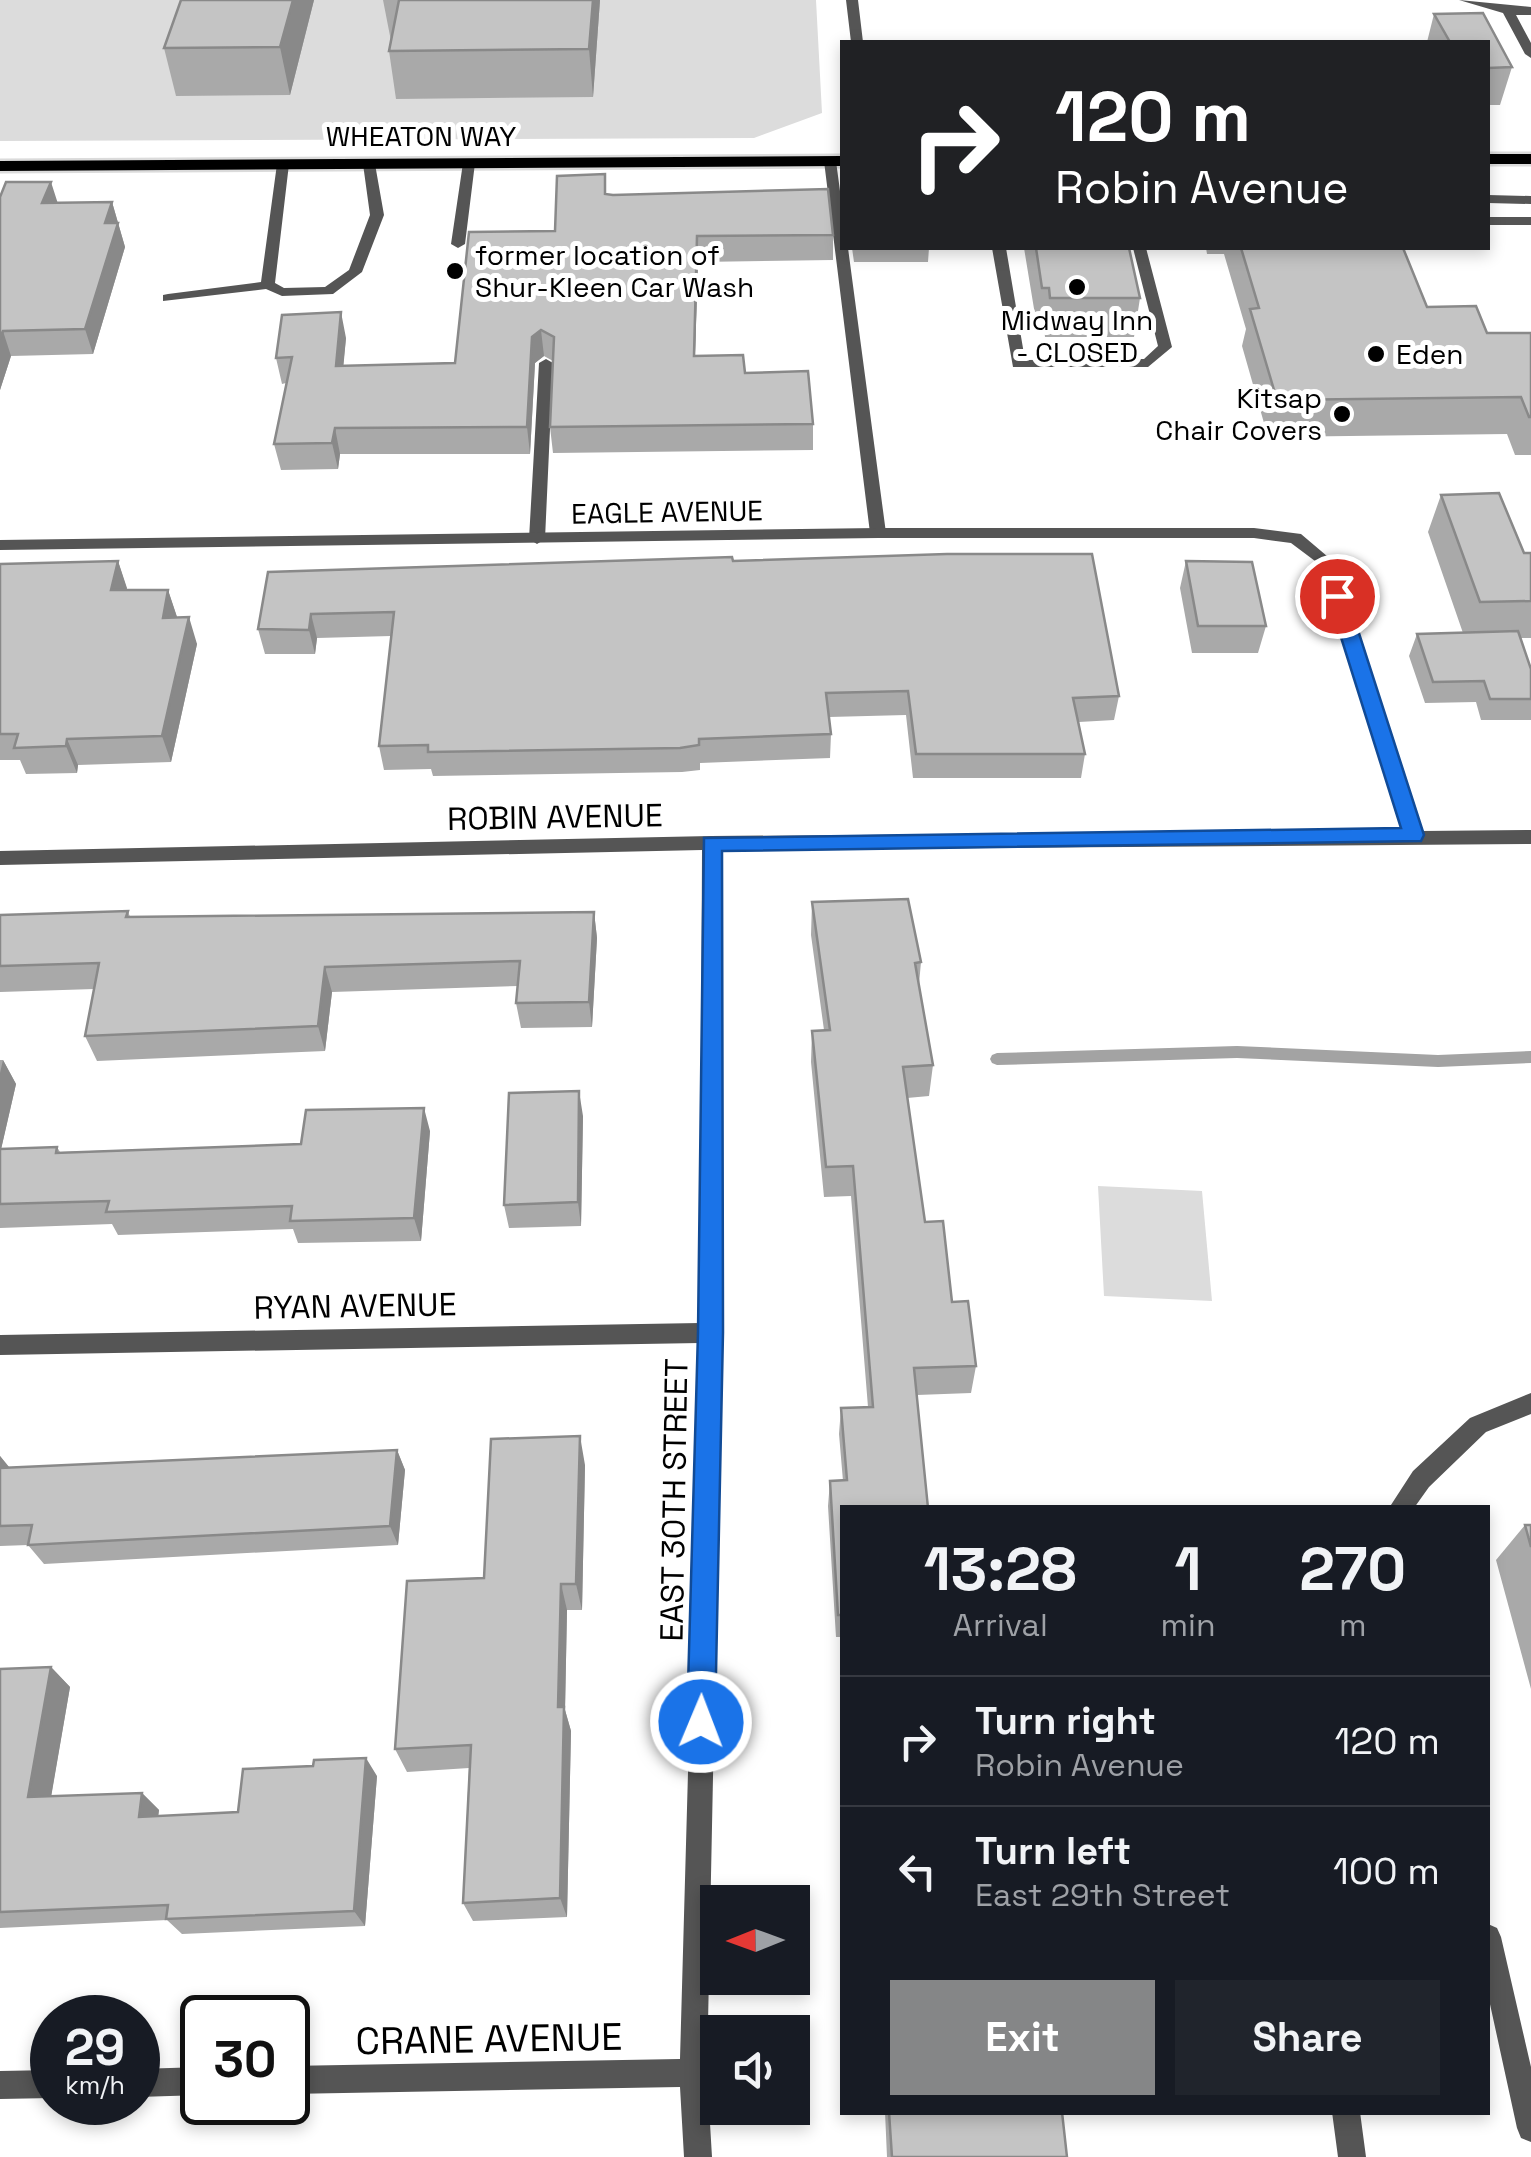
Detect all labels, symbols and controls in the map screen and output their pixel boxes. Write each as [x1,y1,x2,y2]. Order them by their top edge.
text: 120 m [1055,72,1251,161]
icon: right [890,80,1020,210]
street label: WHEATON WAY [326,118,516,154]
text: Robin Avenue [1055,159,1349,216]
place label: former location of Shur-Kleen Car Wash [475,237,754,305]
marker: former location of Shur-Kleen Car Wash [444,260,466,282]
marker: Midway Inn - CLOSED [1066,276,1088,298]
place label: Midway Inn - CLOSED [1001,302,1153,370]
place label: Eden [1396,336,1464,372]
marker: Eden [1365,343,1387,365]
place label: Kitsap Chair Covers [1155,380,1322,448]
marker: Kitsap Chair Covers [1331,403,1353,425]
street label: EAGLE AVENUE [571,492,763,532]
pin [1295,554,1380,639]
icon: arrive [1310,569,1365,624]
street label: ROBIN AVENUE [447,795,663,839]
street label: RYAN AVENUE [253,1284,457,1328]
street label: EAST 30TH STREET [652,1358,696,1642]
text: 13:28 [924,1531,1077,1608]
text: 1 [1175,1531,1202,1608]
text: 270 [1299,1531,1406,1608]
text: Arrival [953,1605,1048,1645]
text: min [1161,1605,1216,1645]
text: m [1339,1605,1367,1645]
position arrow [649,1670,753,1774]
text: Turn right [975,1697,1156,1745]
icon: right [890,1714,945,1769]
text: 120 m [1334,1717,1440,1765]
text: Robin Avenue [975,1745,1184,1785]
text: Turn left [975,1827,1131,1875]
icon: left [890,1844,945,1899]
text: 100 m [1333,1847,1440,1895]
text: East 29th Street [975,1875,1230,1915]
north arrow [700,1885,810,1995]
map controls [700,1885,810,2125]
button: Exit [890,1980,1155,2095]
button: Share [1175,1980,1440,2095]
speed limit sign: 30 [180,1995,310,2125]
street label: CRANE AVENUE [355,2013,623,2065]
button: sound [700,2015,810,2125]
text: 29 [65,2016,125,2080]
text: km/h [65,2069,125,2101]

